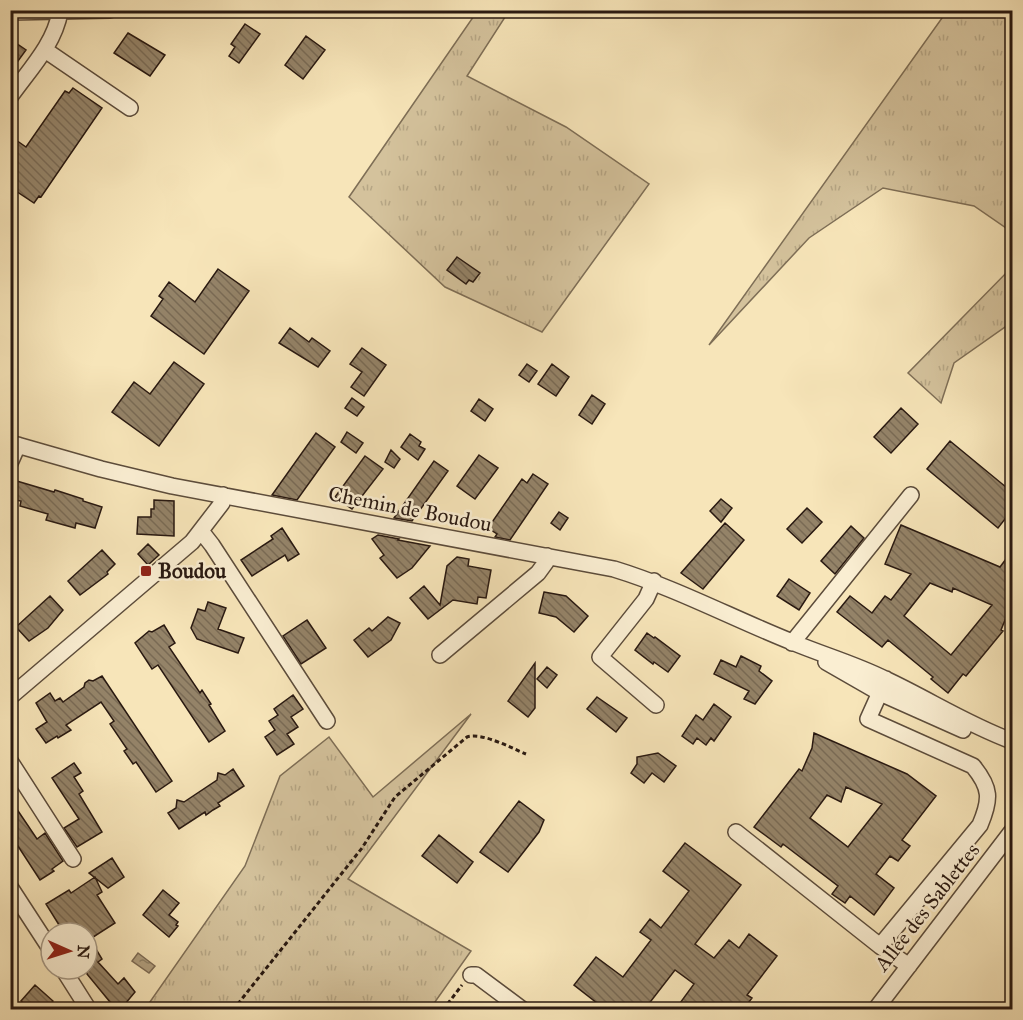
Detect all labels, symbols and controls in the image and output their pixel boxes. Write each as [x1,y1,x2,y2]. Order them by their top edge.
street label: Chemin de Boudou [326,480,494,538]
place label: Boudou [158,558,227,584]
marker: Boudou [139,564,153,578]
street label: Allée des Sablettes [868,838,985,977]
north arrow [39,921,99,981]
text: N [74,944,93,959]

